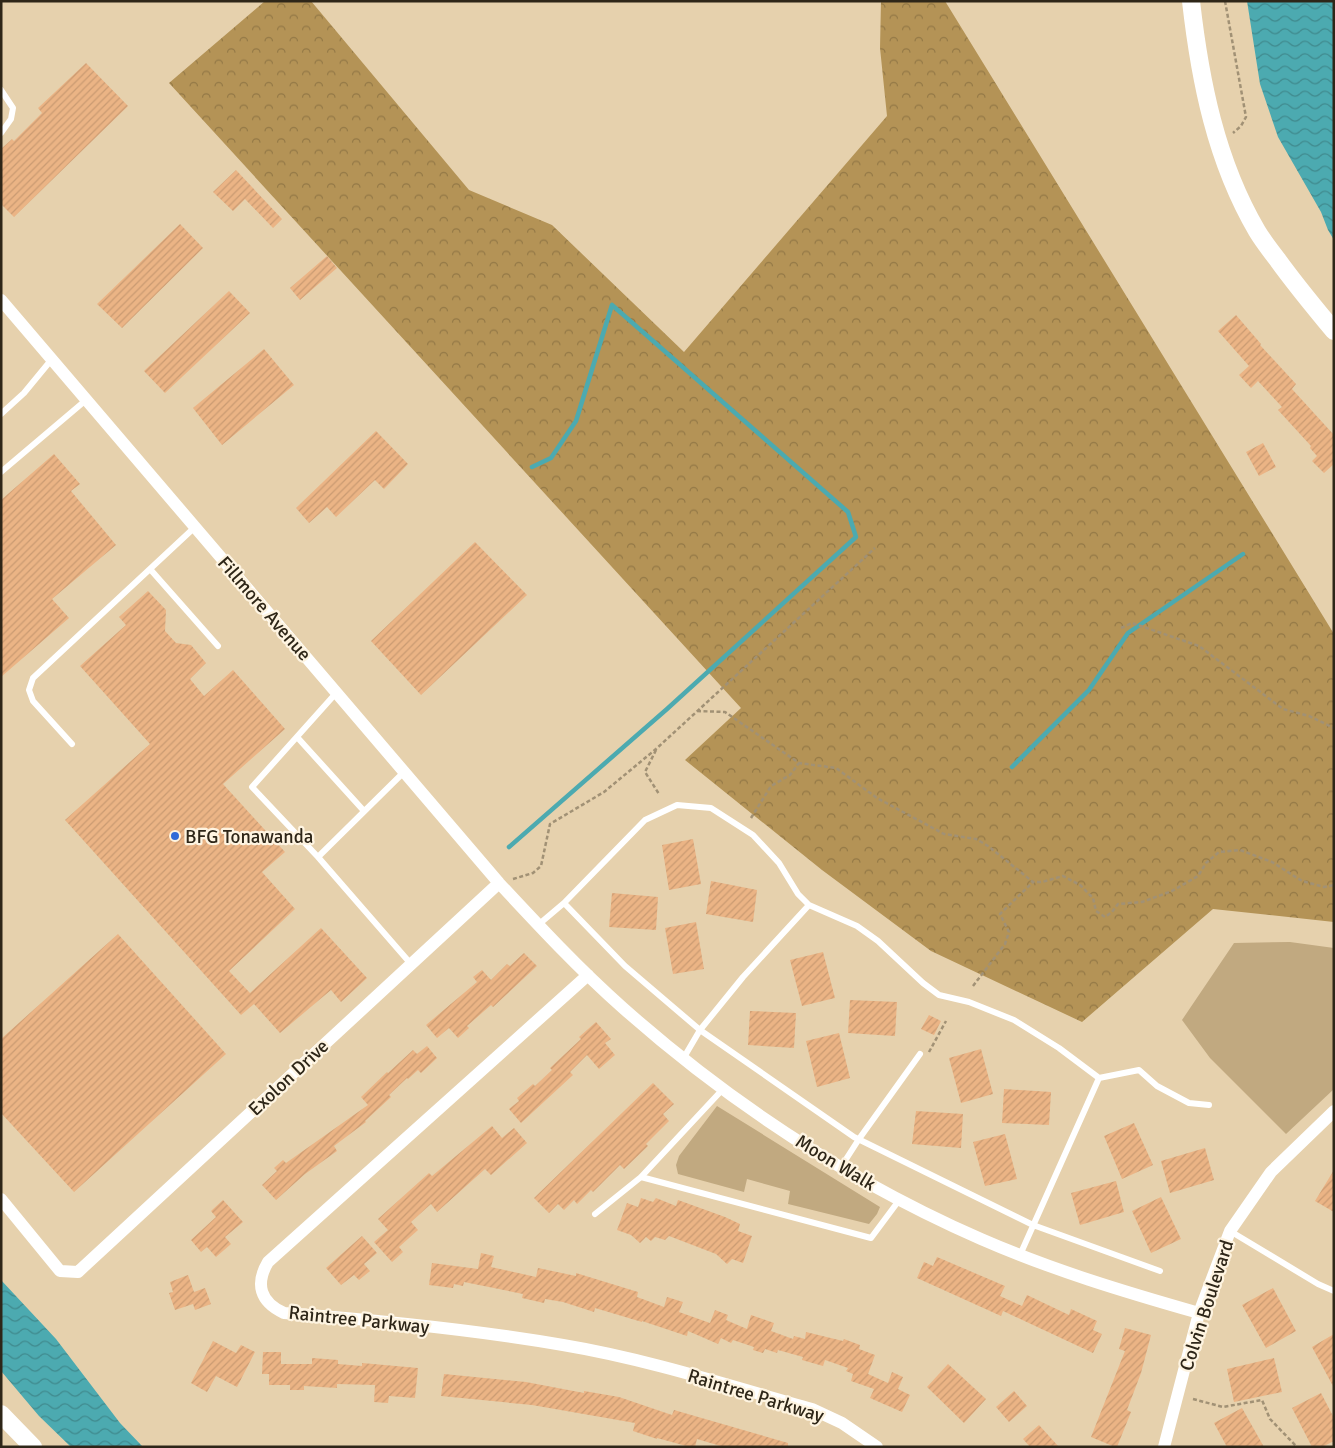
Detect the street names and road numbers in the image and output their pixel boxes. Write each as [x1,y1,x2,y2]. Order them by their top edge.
street label: Fillmore Avenue [212,551,316,666]
street label: Exolon Drive [243,1034,334,1121]
street label: Moon Walk [791,1129,881,1197]
street label: Colvin Boulevard [1174,1237,1239,1374]
street label: Raintree Parkway [287,1301,431,1339]
street label: Raintree Parkway [685,1364,827,1428]

